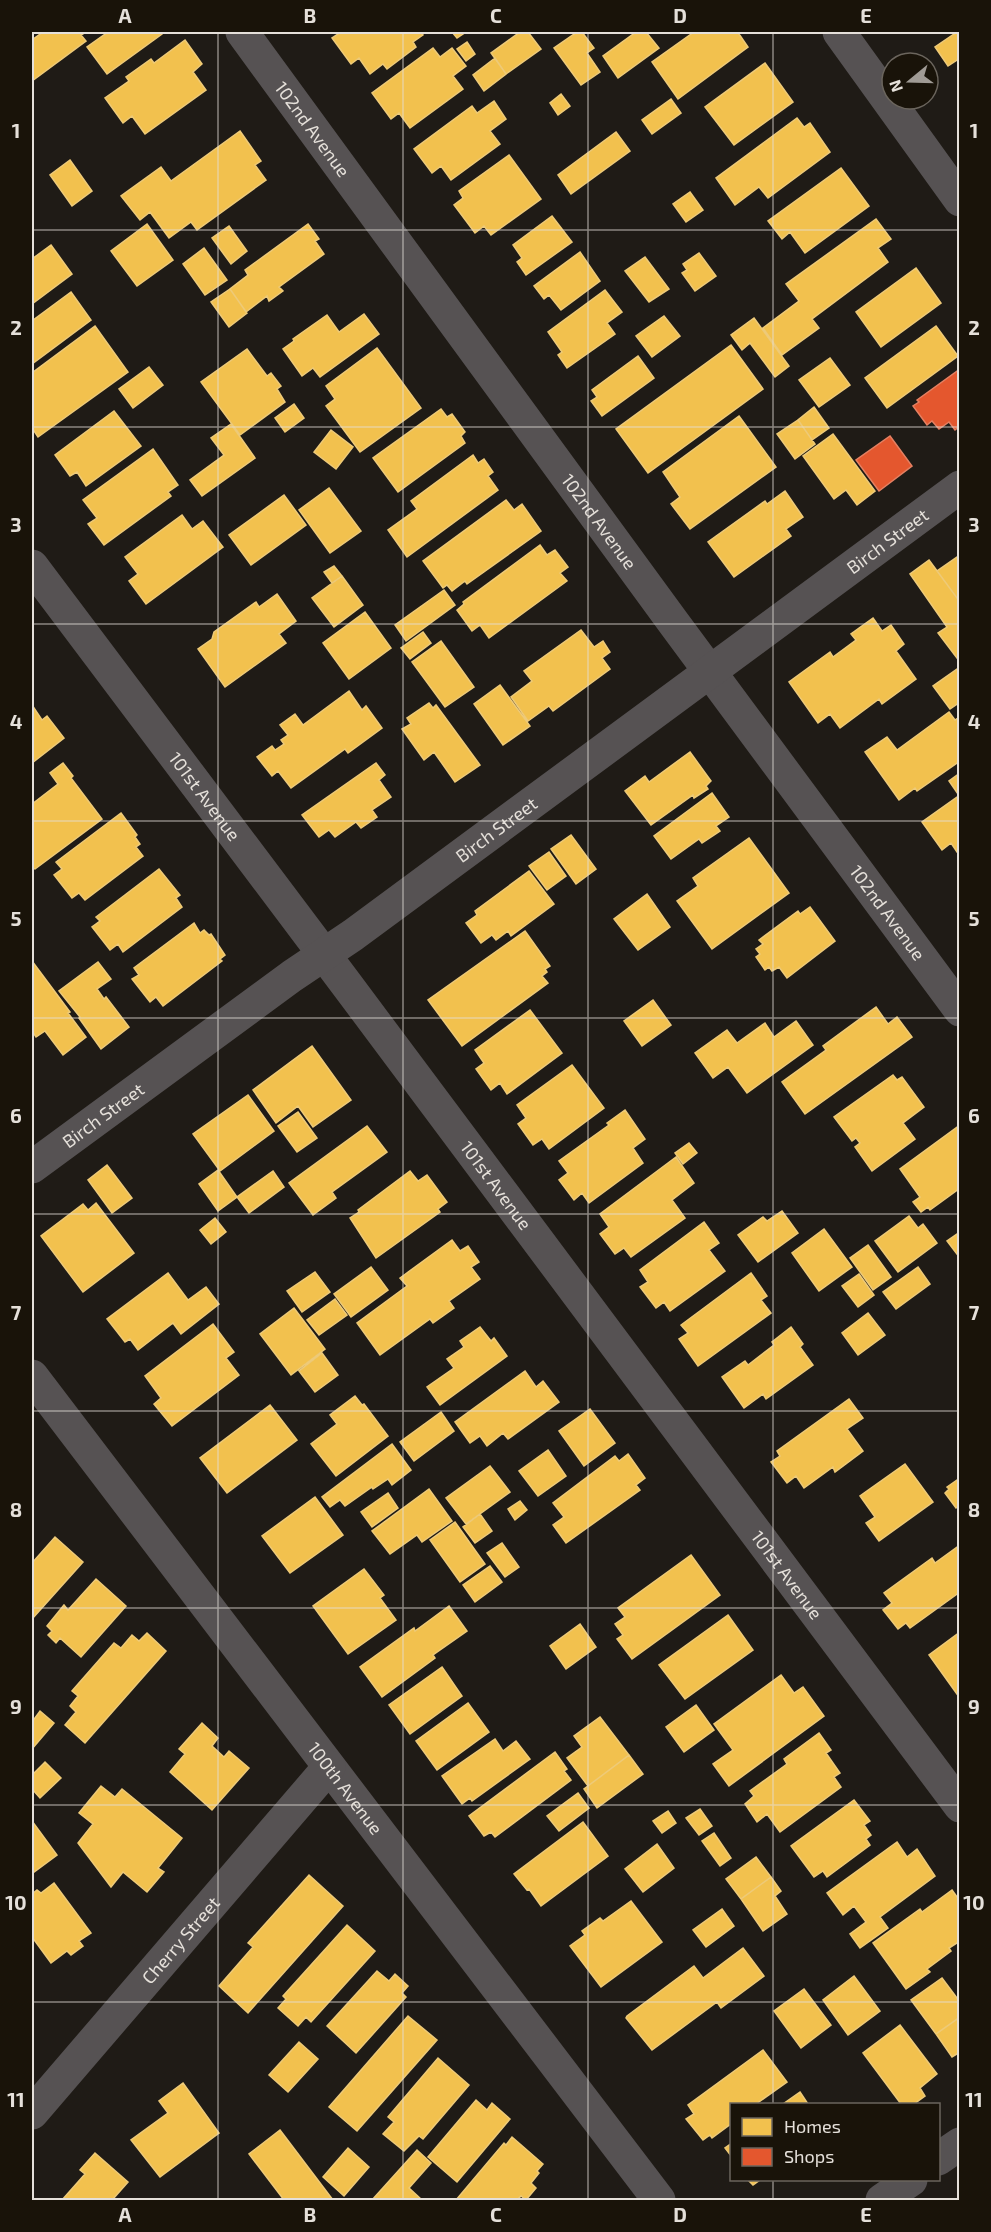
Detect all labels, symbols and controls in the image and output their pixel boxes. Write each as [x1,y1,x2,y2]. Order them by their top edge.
text: A [118,3,132,27]
text: B [304,3,316,27]
text: C [490,3,502,27]
text: D [673,3,687,27]
text: E [860,3,872,27]
north arrow [880,51,940,111]
street label: 102nd Avenue [271,77,355,181]
text: N [884,77,906,95]
text: 1 [12,118,20,142]
text: 1 [970,118,978,142]
text: 2 [10,315,22,339]
text: 2 [968,315,980,339]
street label: 102nd Avenue [557,469,642,573]
street label: Birch Street [842,503,932,578]
text: 3 [10,512,22,536]
text: 3 [968,512,980,536]
text: 4 [10,709,23,733]
text: 4 [968,709,981,733]
street label: 101st Avenue [165,748,245,845]
street label: Birch Street [451,792,541,867]
street label: 102nd Avenue [845,861,930,964]
text: 5 [10,906,22,930]
text: 5 [968,906,980,930]
street label: Birch Street [58,1078,148,1152]
text: 6 [10,1103,22,1127]
text: 6 [968,1103,980,1127]
street label: 101st Avenue [456,1136,537,1234]
text: 7 [11,1300,22,1324]
text: 7 [969,1300,980,1324]
text: 8 [10,1497,22,1521]
text: 8 [968,1497,980,1521]
street label: 101st Avenue [747,1526,827,1623]
text: 9 [10,1694,22,1718]
text: 9 [968,1694,980,1718]
street label: 100th Avenue [304,1738,388,1839]
text: 10 [5,1890,27,1914]
text: 10 [963,1890,985,1914]
street label: Cherry Street [137,1892,224,1988]
text: 11 [7,2087,25,2111]
text: 11 [965,2087,983,2111]
legend [730,2103,940,2181]
text: Homes [784,2115,841,2137]
text: Shops [784,2145,834,2167]
text: A [118,2202,132,2226]
text: B [304,2202,316,2226]
text: C [490,2202,502,2226]
text: D [673,2202,687,2226]
text: E [860,2202,872,2226]

